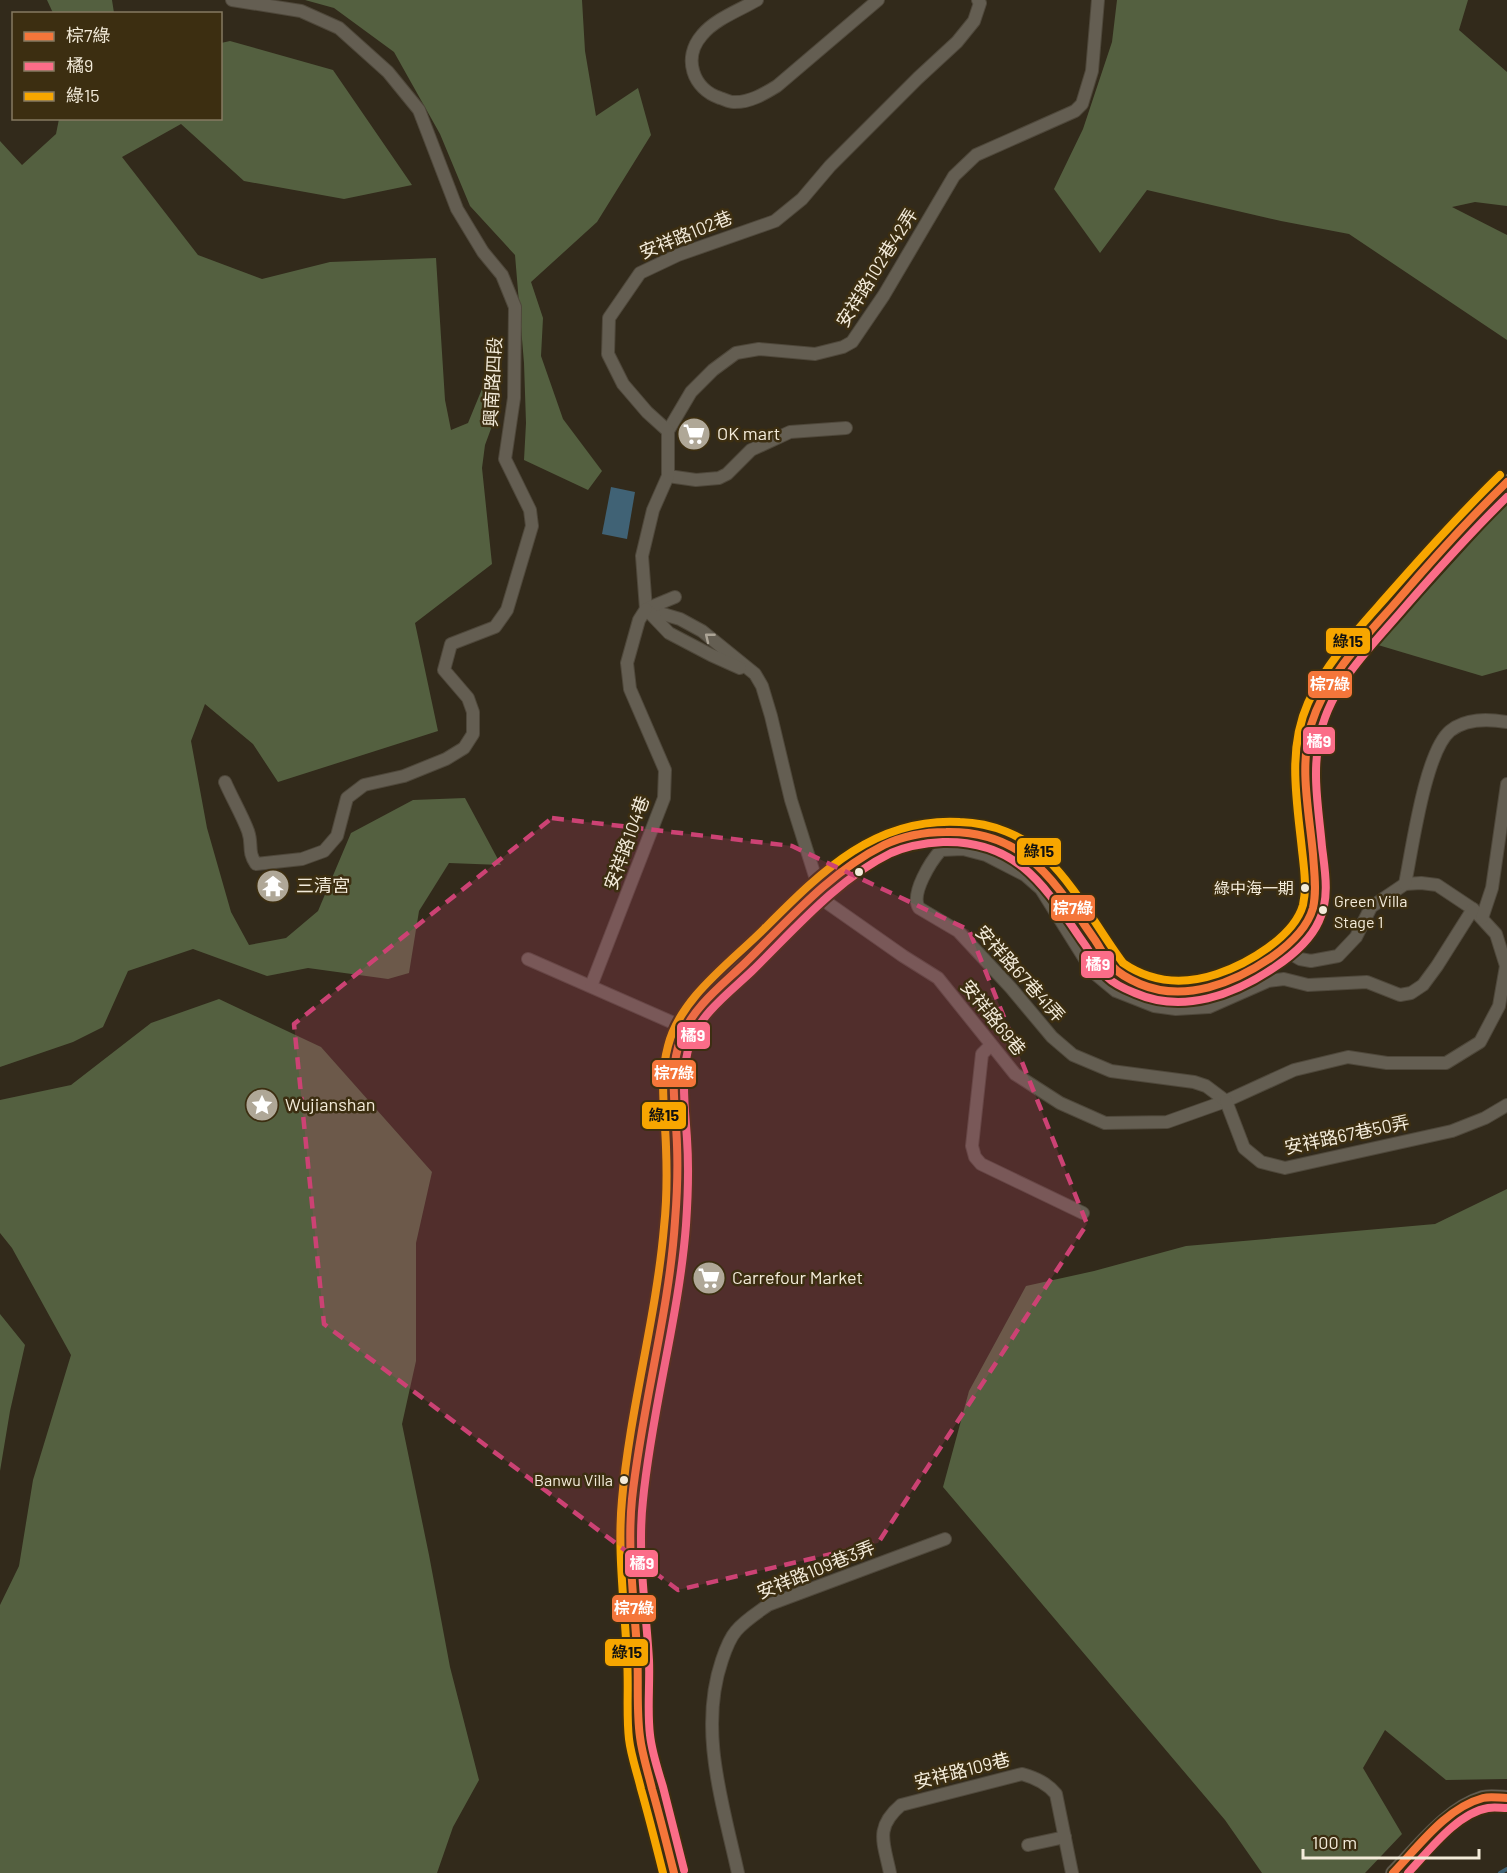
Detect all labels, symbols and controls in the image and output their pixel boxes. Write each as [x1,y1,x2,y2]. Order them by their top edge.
legend [12,12,222,120]
text: 棕7綠 [66,24,111,46]
text: 橘9 [66,54,93,76]
text: 綠15 [66,84,100,106]
street label: 安祥路102巷42弄 [831,204,921,331]
street label: 安祥路102巷 [636,205,735,263]
street label: 興南路四段 [479,336,505,427]
supermarket icon: OK mart [676,416,712,452]
place label: OK mart [717,422,780,444]
line badge: 綠15 [1325,627,1371,655]
text: 綠15 [1333,631,1364,650]
one-way arrow [705,633,716,644]
line badge: 棕7綠 [1307,670,1353,699]
text: 棕7綠 [1310,674,1350,693]
line badge: 橘9 [1302,726,1336,755]
text: 橘9 [1306,731,1331,750]
street label: 安祥路104巷 [599,793,653,893]
line badge: 綠15 [1016,837,1062,866]
text: 綠15 [1024,841,1055,860]
unlabelled marker [853,866,865,878]
temple icon: 三清宮 [255,868,291,904]
place label: 三清宮 [296,874,350,896]
place label: 綠中海一期 [1214,878,1294,897]
marker: 綠中海一期 [1299,882,1311,894]
place label: Green Villa Stage 1 [1334,891,1407,931]
line badge: 棕7綠 [1050,894,1096,922]
text: 棕7綠 [1053,898,1093,917]
marker: Green Villa Stage 1 [1317,904,1329,916]
street label: 安祥路67巷41弄 [972,921,1070,1026]
line badge: 橘9 [1080,950,1115,979]
text: 橘9 [1085,954,1110,973]
street label: 安祥路69巷 [957,975,1031,1060]
line badge: 橘9 [676,1021,711,1050]
text: 橘9 [680,1025,705,1044]
line badge: 棕7綠 [651,1059,697,1088]
text: 棕7綠 [654,1063,694,1082]
place icon: Wujianshan [244,1087,280,1123]
place label: Wujianshan [285,1093,375,1115]
line badge: 綠15 [641,1101,687,1130]
text: 綠15 [649,1105,680,1124]
street label: 安祥路67巷50弄 [1282,1110,1411,1158]
supermarket icon: Carrefour Market [691,1260,727,1296]
place label: Carrefour Market [732,1266,863,1288]
place label: Banwu Villa [534,1470,613,1489]
marker: Banwu Villa [618,1474,630,1486]
street label: 安祥路109巷3弄 [753,1535,878,1603]
line badge: 橘9 [624,1549,659,1578]
text: 橘9 [629,1553,654,1572]
line badge: 棕7綠 [611,1594,657,1623]
text: 棕7綠 [614,1598,654,1617]
line badge: 綠15 [604,1638,649,1667]
text: 綠15 [612,1642,643,1661]
street label: 安祥路109巷 [912,1748,1012,1793]
scale bar [1303,1822,1478,1860]
text: 100 m [1312,1831,1357,1853]

